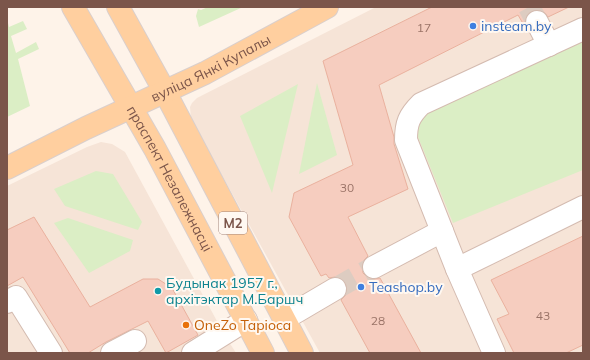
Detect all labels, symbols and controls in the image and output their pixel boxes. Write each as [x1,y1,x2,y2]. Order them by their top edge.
place label: insteam.by [481,17,552,35]
house number: 17 [417,20,431,35]
marker: insteam.by [468,21,478,31]
street label: вуліца Янкі Купалы [148,30,274,106]
street label: праспект Незалежнасці [123,102,217,255]
house number: 30 [340,180,354,195]
road number: М2 [219,212,247,234]
place label: Будынак 1957 г., архітэктар М.Баршч [166,274,303,308]
place label: Teashop.by [369,278,443,296]
marker: Teashop.by [356,282,366,292]
marker: Будынак 1957 г., архітэктар М.Баршч [153,286,163,296]
house number: 43 [536,308,550,323]
house number: 28 [371,313,385,328]
place label: OneZo Tapioca [194,316,291,334]
marker: OneZo Tapioca [181,320,191,330]

